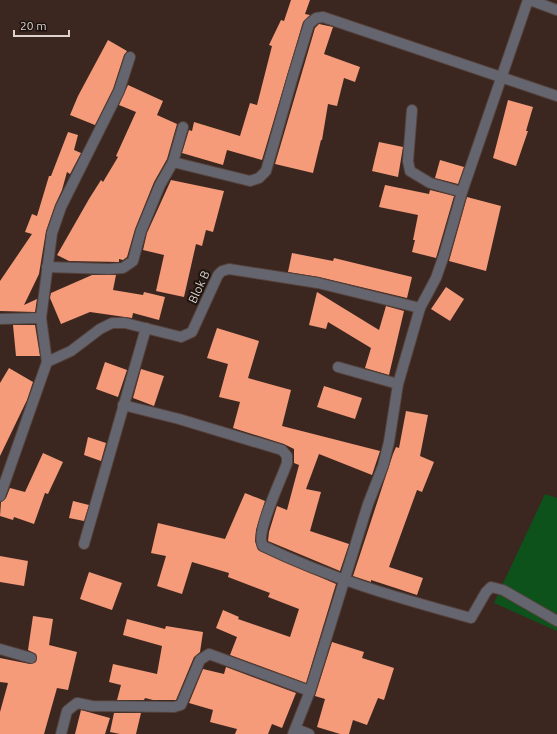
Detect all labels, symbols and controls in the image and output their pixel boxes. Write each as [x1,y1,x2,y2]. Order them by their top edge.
scale bar [14,12,69,38]
text: 20 m [20,19,47,32]
street label: Blok B [185,269,212,305]

